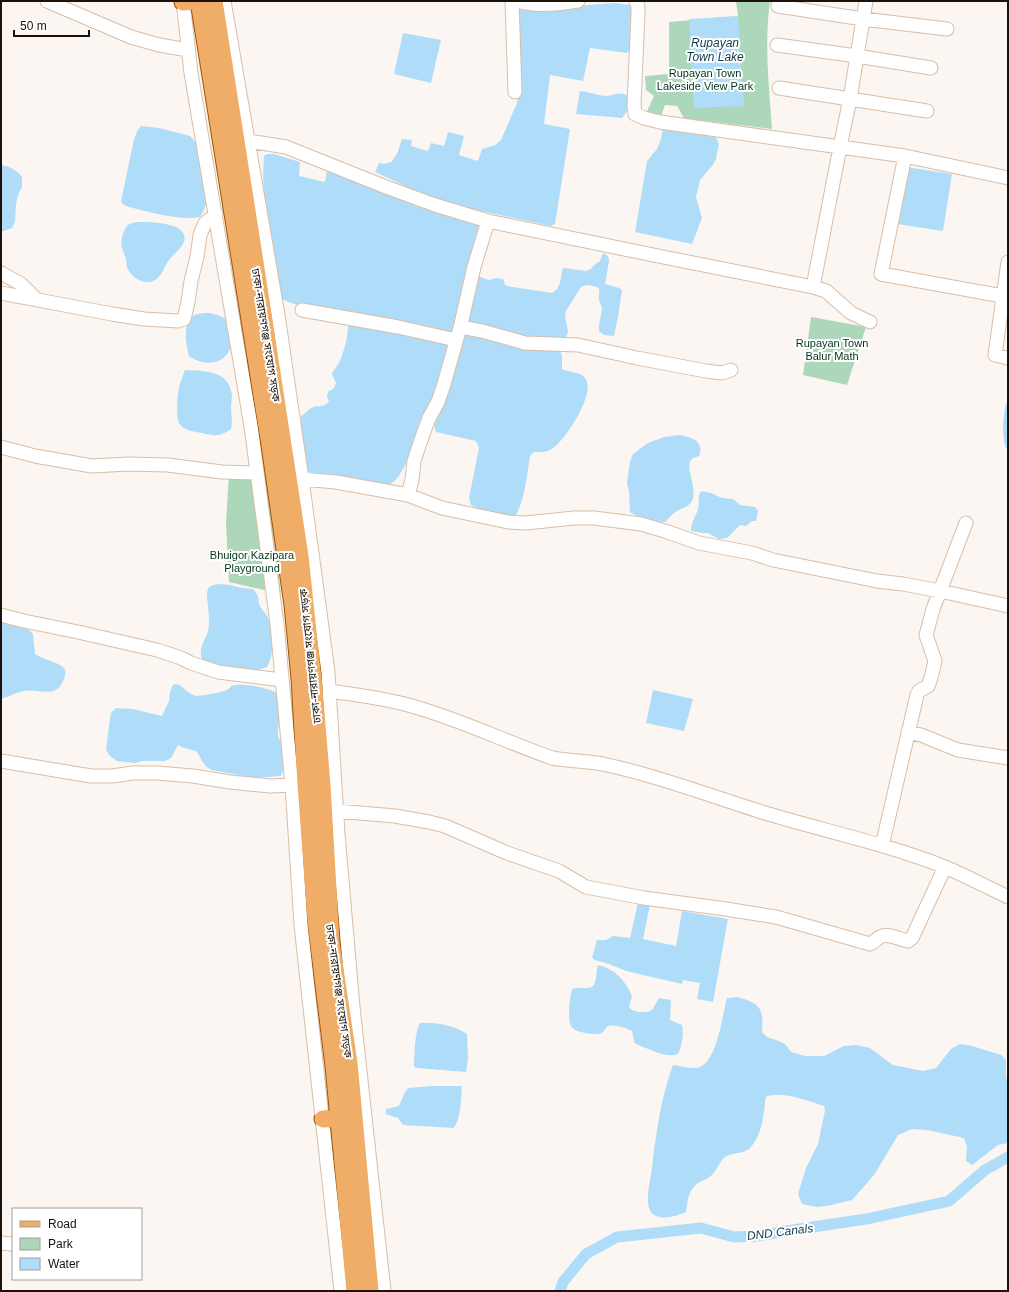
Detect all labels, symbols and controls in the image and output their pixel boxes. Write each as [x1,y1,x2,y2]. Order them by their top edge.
scale bar [14,12,89,38]
text: 50 m [20,19,47,33]
water label: Rupayan Town Lake [686,36,744,64]
park label: Rupayan Town Lakeside View Park [657,67,754,92]
street label: ঢাকা-নারায়ণগঞ্জ সংযোগ সড়ক [249,266,282,403]
park label: Rupayan Town Balur Math [796,337,868,362]
park label: Bhuigor Kazipara Playground [210,549,295,574]
street label: ঢাকা-নারায়ণগঞ্জ সংযোগ সড়ক [297,588,323,725]
street label: ঢাকা-নারায়ণগঞ্জ সংযোগ সড়ক [324,922,354,1059]
legend [12,1208,142,1280]
text: Road [48,1217,77,1231]
water label: DND Canals [746,1221,814,1243]
text: Park [48,1237,74,1251]
text: Water [48,1257,80,1271]

